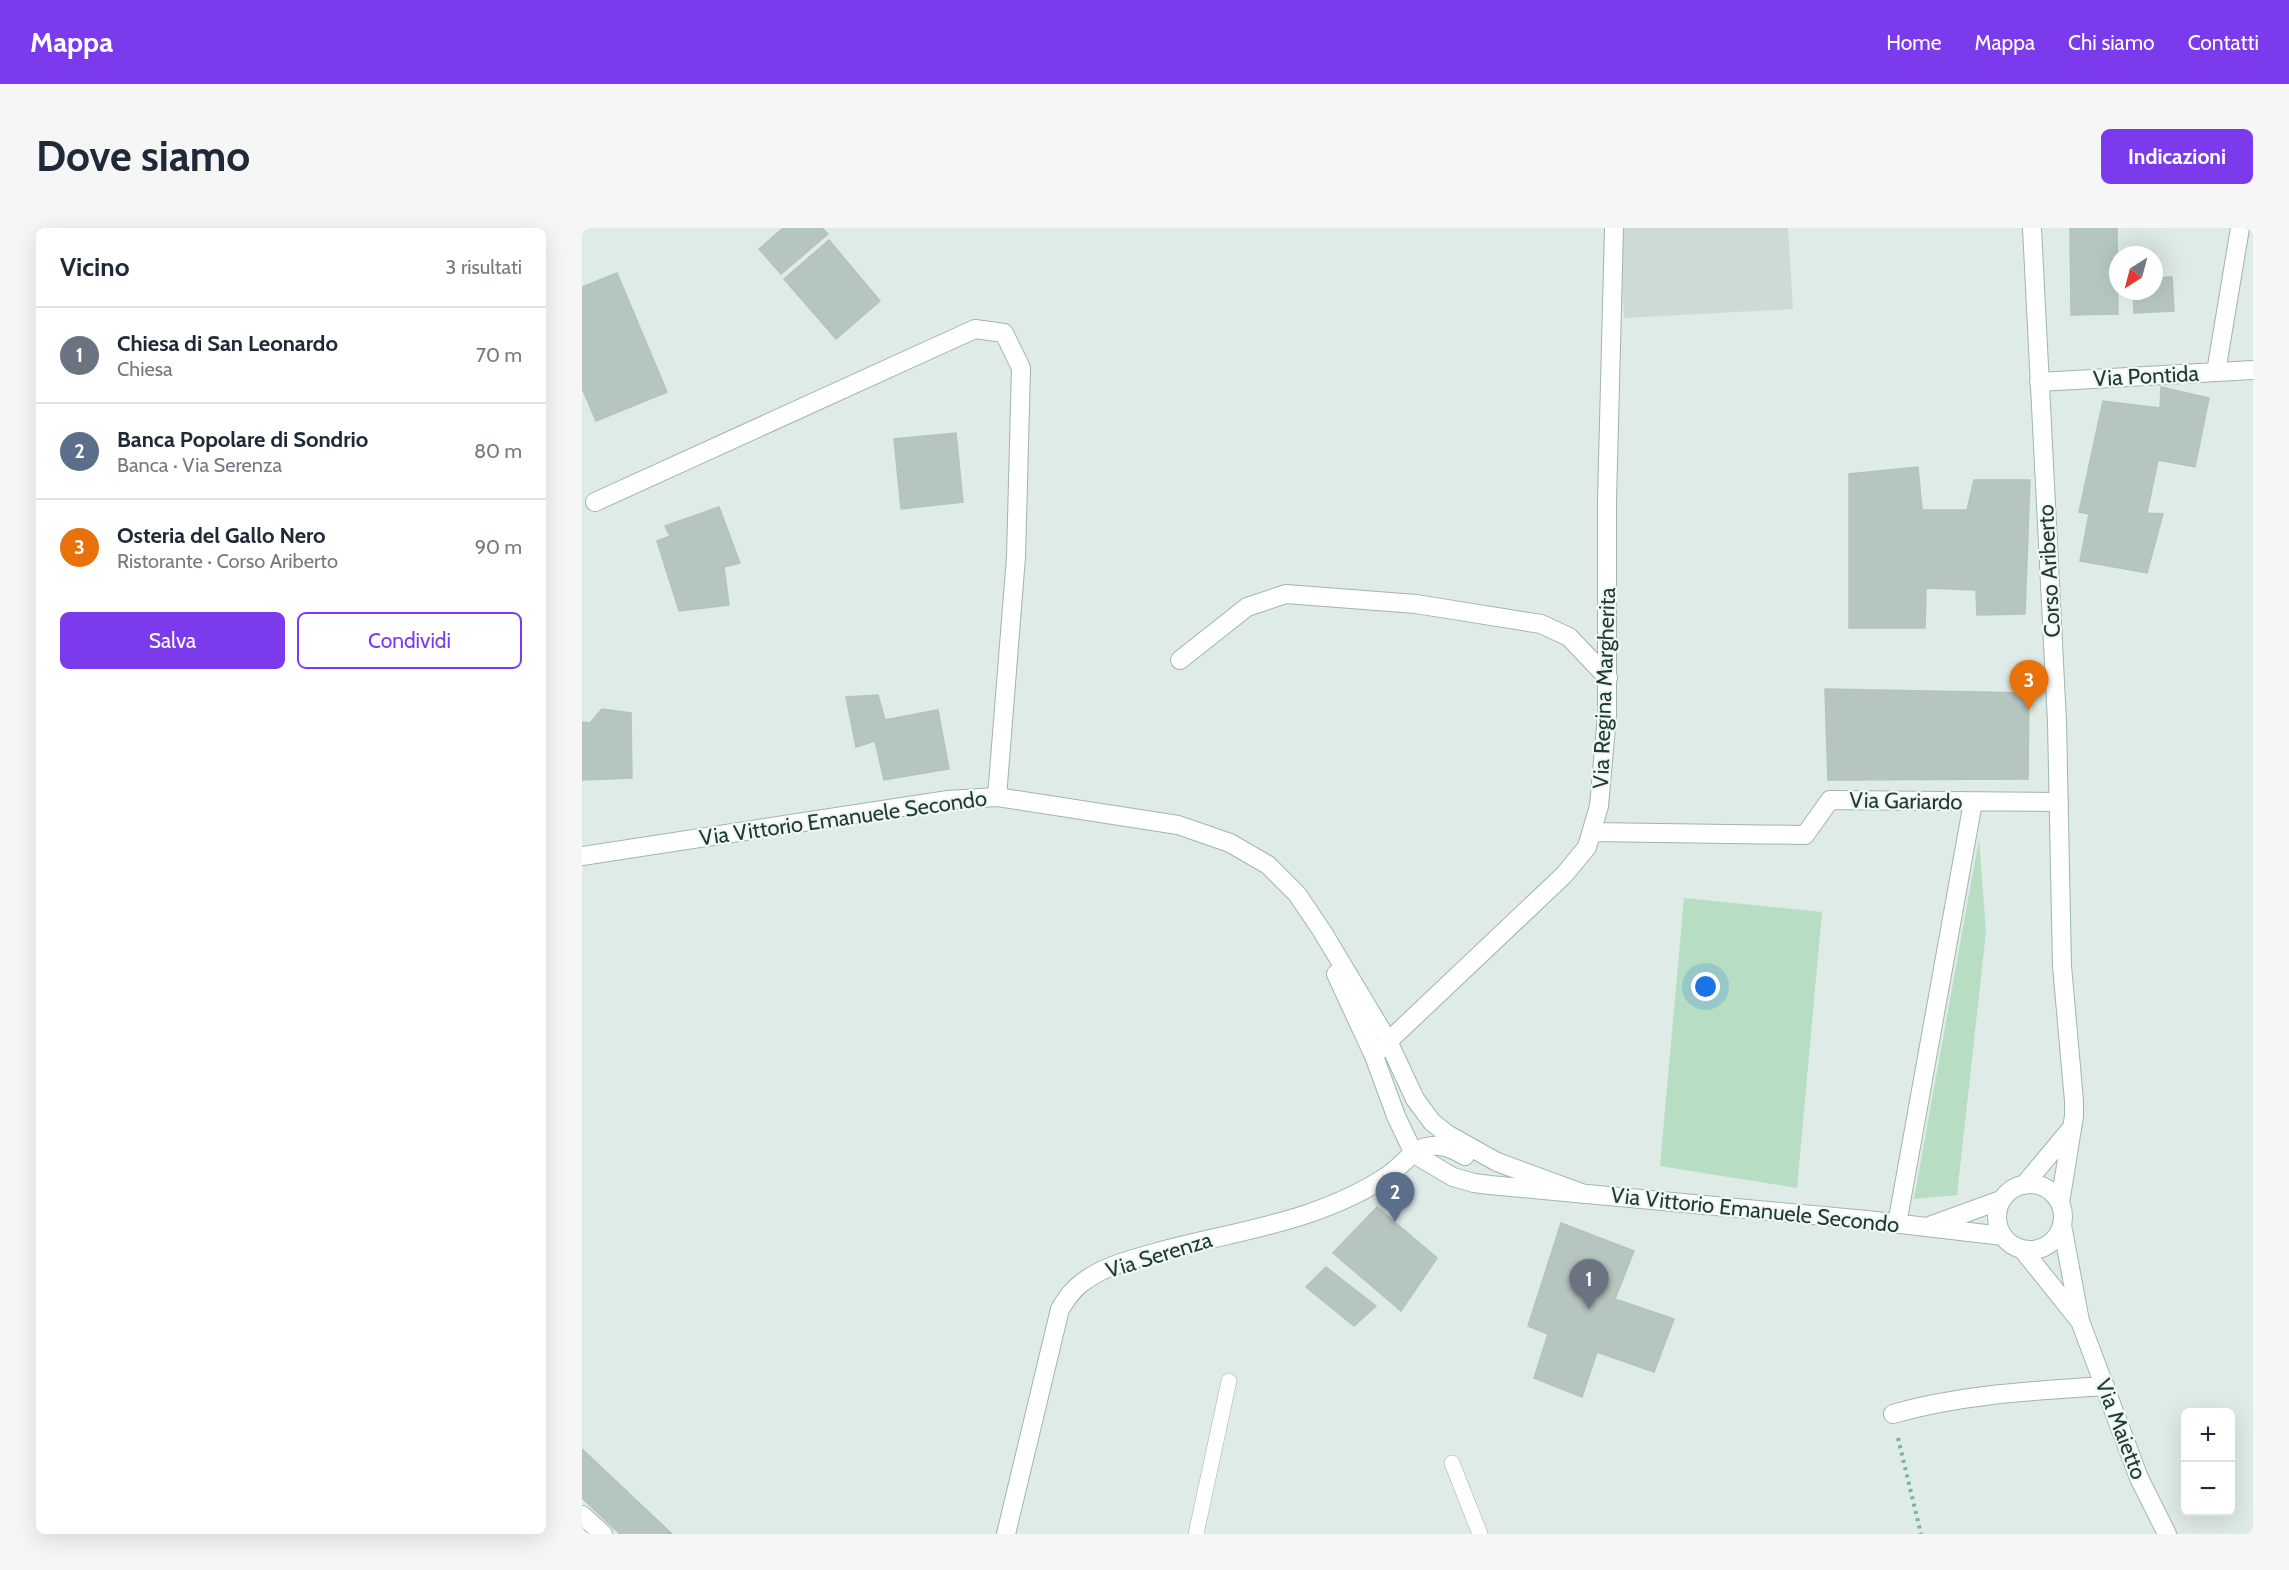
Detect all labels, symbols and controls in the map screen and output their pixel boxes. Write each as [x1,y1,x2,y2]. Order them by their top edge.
text: Mappa [30,25,113,59]
text: Home [1886,30,1941,55]
text: Mappa [1974,30,2035,55]
text: Chi siamo [2068,30,2155,55]
text: Contatti [2188,30,2259,55]
button: Indicazioni [2101,129,2253,184]
text: Dove siamo [36,130,250,182]
north arrow [2109,246,2163,300]
text: Vicino [60,251,129,283]
text: 3 risultati [446,255,522,279]
text: Chiesa di San Leonardo [117,330,338,357]
text: 1 [76,343,83,367]
text: 70 m [476,343,522,367]
text: Chiesa [117,357,173,381]
street label: Via Pontida [2092,360,2200,392]
text: Banca Popolare di Sondrio [117,426,368,453]
text: 2 [74,439,85,463]
text: 80 m [474,439,522,463]
text: Banca · Via Serenza [117,453,282,477]
street label: Corso Ariberto [2032,504,2066,638]
text: Osteria del Gallo Nero [117,522,326,549]
text: 3 [74,535,85,559]
text: 90 m [475,535,522,559]
text: Ristorante · Corso Ariberto [117,549,338,573]
street label: Via Regina Margherita [1587,586,1621,789]
button: Salva [60,612,285,669]
button: Condividi [297,612,522,669]
pin: 3 [2010,660,2048,710]
street label: Via Vittorio Emanuele Secondo [698,784,988,852]
street label: Via Gariardo [1849,787,1963,815]
your location [1691,972,1720,1001]
pin: 2 [1376,1172,1414,1222]
street label: Via Vittorio Emanuele Secondo [1609,1181,1901,1239]
street label: Via Serenza [1103,1226,1216,1284]
pin: 1 [1570,1260,1608,1309]
street label: Via Maietto [2089,1375,2153,1483]
map controls [2181,1408,2235,1516]
button: + [2181,1408,2235,1462]
button: − [2181,1462,2235,1516]

